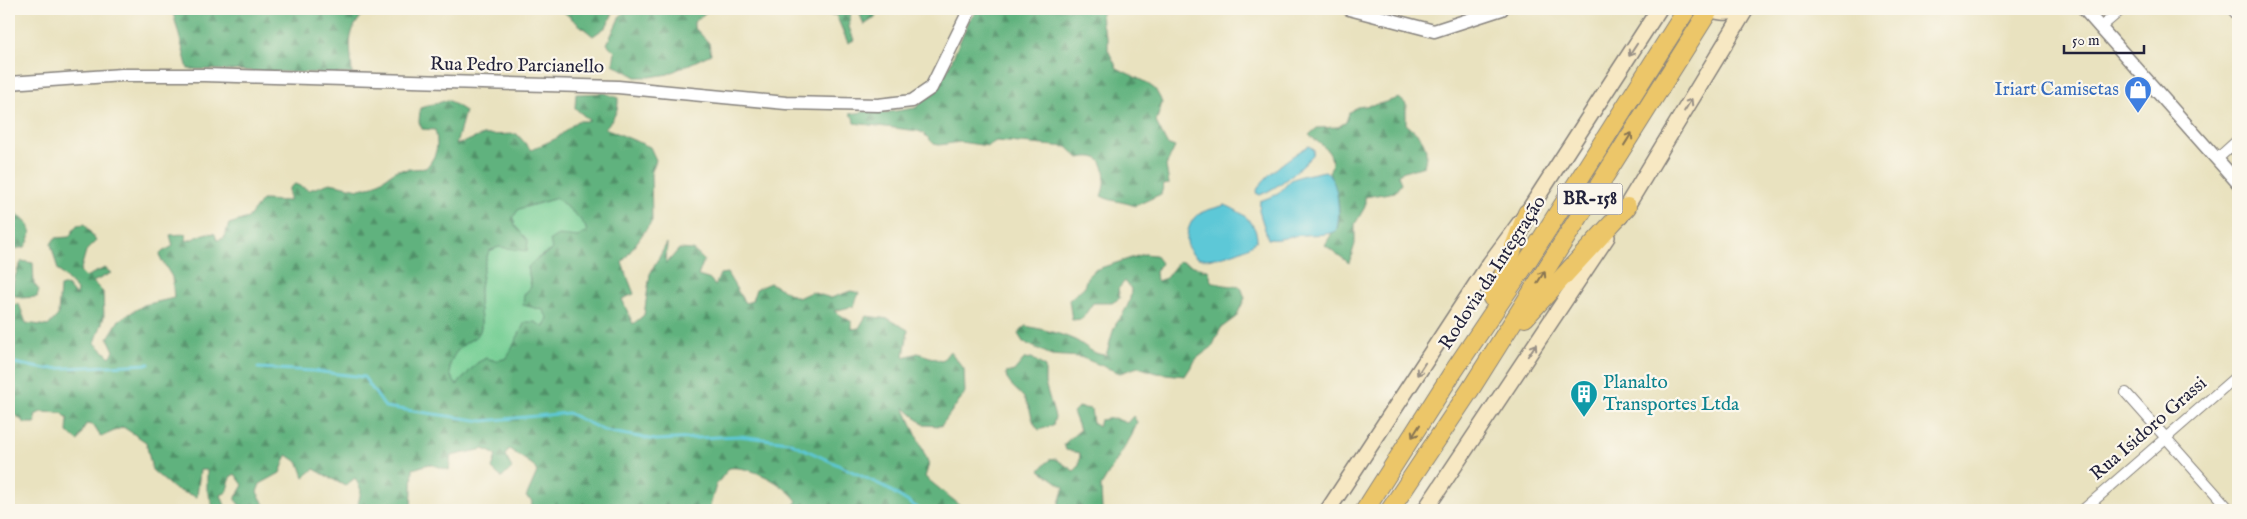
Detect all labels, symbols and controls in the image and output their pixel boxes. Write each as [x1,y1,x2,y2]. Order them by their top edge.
scale bar [2064,22,2144,54]
text: 50 m [2072,31,2100,50]
one-way arrow [1628,42,1638,56]
street label: Rua Pedro Parcianello [430,52,604,80]
shop icon: Iriart Camisetas [2123,75,2153,114]
place label: Iriart Camisetas [1995,78,2119,102]
one-way arrow [1684,98,1694,112]
one-way arrow [1623,132,1633,146]
road number: BR-158 [1558,183,1622,214]
street label: Rodovia da Integração [1434,192,1552,354]
one-way arrow [1537,270,1547,284]
one-way arrow [1527,343,1537,357]
one-way arrow [1416,362,1426,376]
place label: Planalto Transportes Ltda [1603,371,1740,417]
street label: Rua Isidoro Grassi [2086,372,2212,486]
building icon: Planalto Transportes Ltda [1569,379,1599,418]
one-way arrow [1411,423,1421,437]

